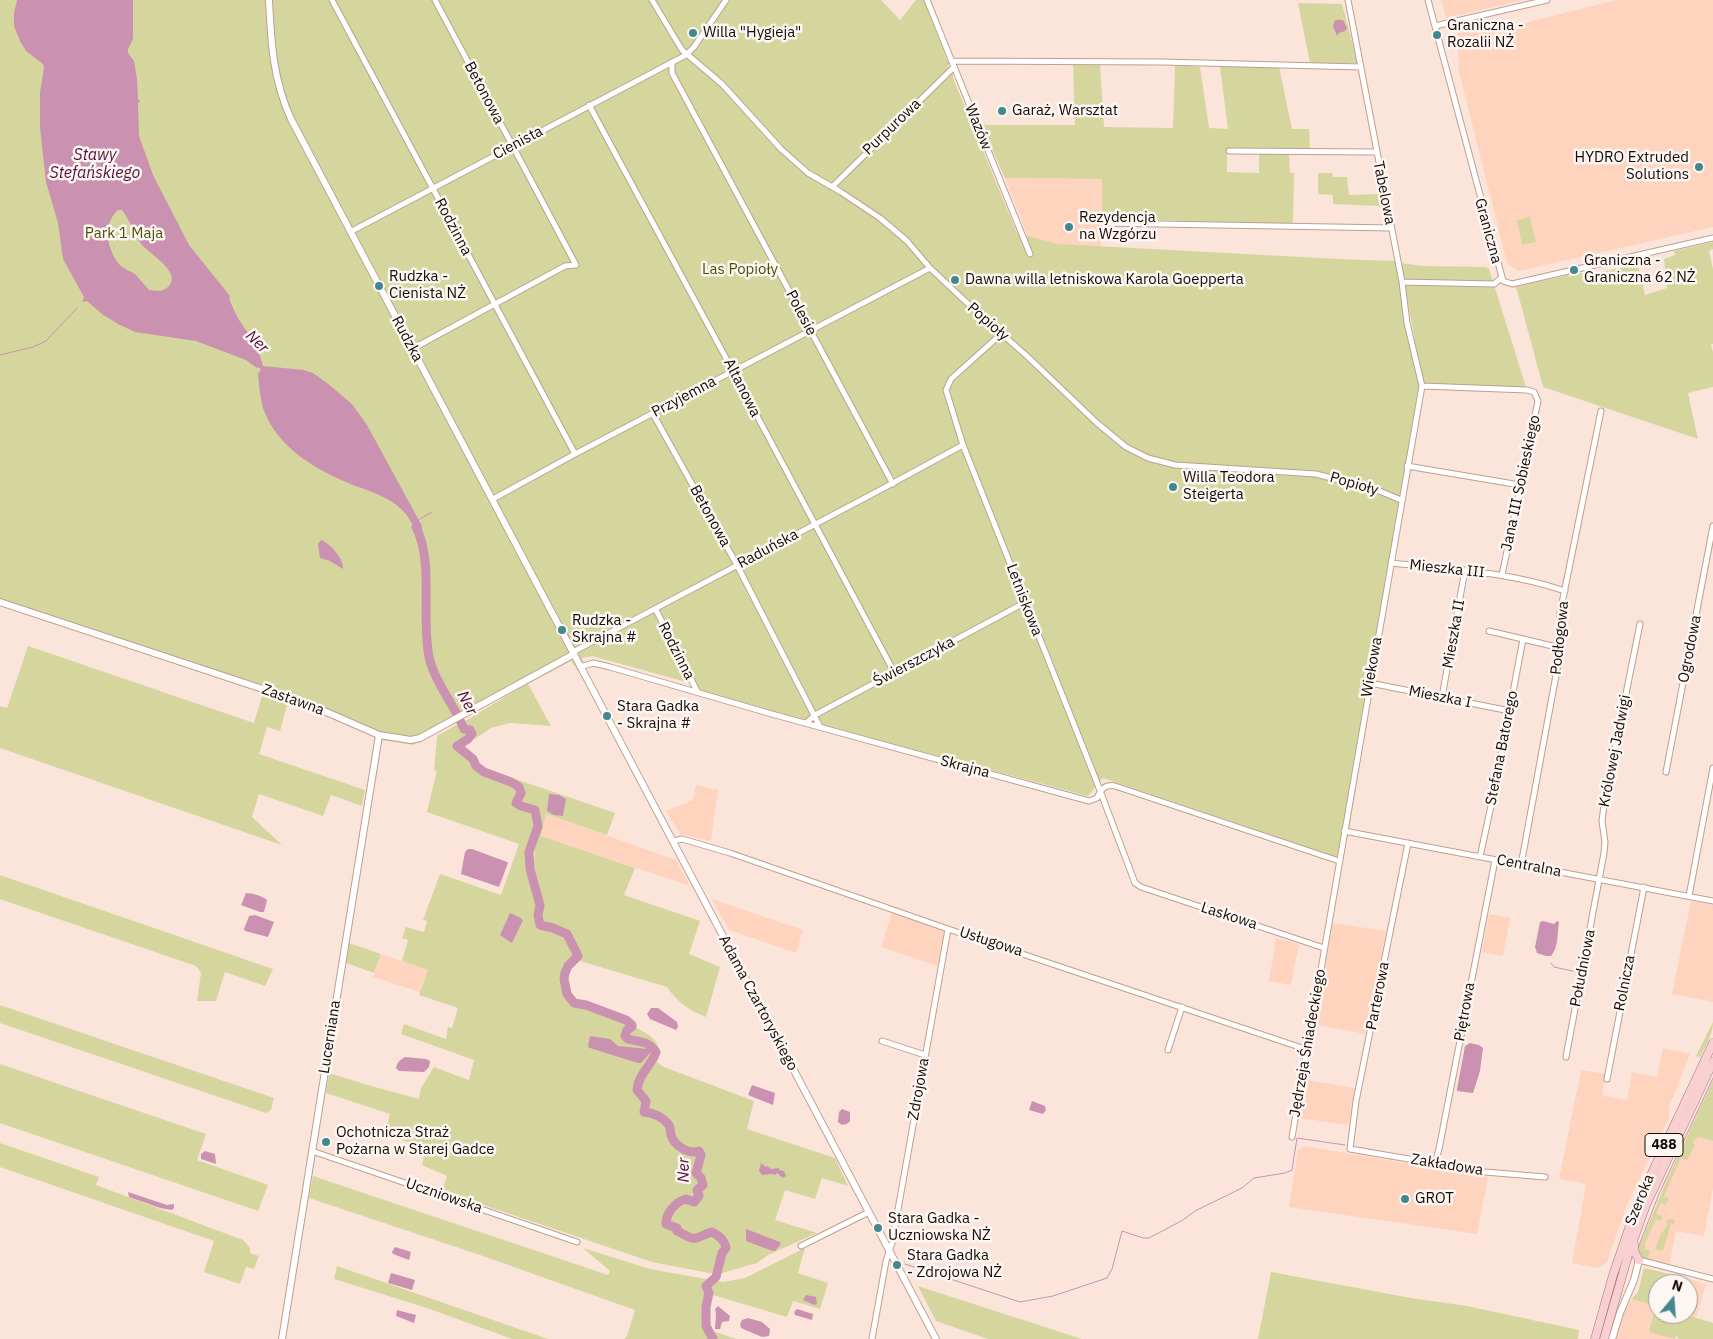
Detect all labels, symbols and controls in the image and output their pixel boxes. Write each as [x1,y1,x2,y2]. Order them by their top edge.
place label: Graniczna - Rozalii NŻ [1447,17,1524,52]
place label: Willa "Hygieja" [703,24,801,42]
marker: Willa "Hygieja" [687,27,699,39]
marker: Graniczna - Rozalii NŻ [1431,29,1443,41]
street label: Betonowa [460,59,508,127]
street label: Purpurowa [859,95,925,159]
street label: Wazów [961,101,995,153]
place label: Garaż, Warsztat [1012,102,1118,120]
marker: Garaż, Warsztat [996,105,1008,117]
street label: Cienista [490,122,546,164]
water label: Stawy Stefańskiego [50,145,140,183]
place label: HYDRO Extruded Solutions [1575,149,1689,184]
street label: Tabelowa [1369,160,1399,226]
marker: HYDRO Extruded Solutions [1693,161,1705,173]
street label: Rodzinna [430,195,476,259]
street label: Graniczna [1471,196,1505,266]
place label: Rezydencja na Wzgórzu [1079,209,1157,244]
marker: Rezydencja na Wzgórzu [1063,221,1075,233]
park label: Park 1 Maja [85,225,163,243]
place label: Graniczna - Graniczna 62 NŻ [1584,252,1696,287]
park label: Las Popioły [702,261,778,279]
marker: Graniczna - Graniczna 62 NŻ [1568,264,1580,276]
place label: Rudzka - Cienista NŻ [389,268,466,303]
place label: Dawna willa letniskowa Karola Goepperta [965,271,1244,289]
marker: Dawna willa letniskowa Karola Goepperta [949,274,961,286]
marker: Rudzka - Cienista NŻ [373,280,385,292]
street label: Polesie [782,287,820,339]
street label: Popioły [963,299,1013,345]
street label: Rudzka [387,313,427,365]
water label: Ner [241,326,273,358]
street label: Altanowa [720,356,764,420]
street label: Przyjemna [649,373,719,421]
street label: Jana III Sobieskiego [1498,413,1544,553]
place label: Willa Teodora Steigerta [1183,469,1275,504]
street label: Popioły [1328,469,1380,499]
marker: Willa Teodora Steigerta [1167,481,1179,493]
street label: Betonowa [686,482,734,550]
street label: Raduńska [734,525,802,573]
street label: Mieszka III [1408,556,1486,582]
street label: Letniskowa [1002,561,1046,639]
street label: Mieszka II [1439,598,1469,670]
street label: Podłogowa [1547,600,1573,676]
place label: Rudzka - Skrajna # [572,612,637,647]
street label: Ogrodowa [1675,614,1705,684]
street label: Rodzinna [654,619,698,683]
marker: Rudzka - Skrajna # [556,624,568,636]
street label: Świerszczyka [870,633,958,691]
street label: Wiekowa [1358,636,1386,698]
street label: Zastawna [259,680,327,720]
street label: Mieszka I [1407,682,1473,712]
water label: Ner [453,687,481,719]
street label: Stefana Batorego [1482,689,1522,807]
street label: Królowej Jadwigi [1595,693,1635,809]
place label: Stara Gadka - Skrajna # [617,698,699,733]
marker: Stara Gadka - Skrajna # [601,710,613,722]
street label: Skrajna [938,752,992,782]
street label: Centralna [1495,851,1563,881]
street label: Laskowa [1199,898,1259,934]
street label: Usługowa [957,923,1025,961]
street label: Południowa [1567,928,1599,1008]
street label: Adama Czartoryskiego [715,932,801,1074]
street label: Rolnicza [1611,953,1639,1013]
street label: Parterowa [1363,960,1393,1032]
street label: Jędrzeja Śniadeckiego [1286,968,1330,1118]
street label: Piętrowa [1451,981,1479,1043]
street label: Lucerniana [315,999,345,1075]
street label: Zdrojowa [905,1057,933,1121]
place label: Ochotnicza Straż Pożarna w Starej Gadce [336,1124,494,1159]
road number: 488 [1645,1134,1683,1156]
marker: Ochotnicza Straż Pożarna w Starej Gadce [320,1136,332,1148]
street label: Zakładowa [1409,1150,1485,1180]
water label: Ner [674,1157,694,1183]
street label: Szeroka [1622,1172,1658,1228]
street label: Uczniowska [403,1174,485,1218]
place label: GROT [1415,1190,1454,1208]
marker: GROT [1399,1193,1411,1205]
place label: Stara Gadka - Uczniowska NŻ [888,1210,991,1245]
marker: Stara Gadka - Uczniowska NŻ [872,1222,884,1234]
place label: Stara Gadka - Zdrojowa NŻ [907,1247,1002,1282]
marker: Stara Gadka - Zdrojowa NŻ [891,1259,903,1271]
north arrow [1648,1274,1698,1324]
text: N [1670,1276,1685,1296]

